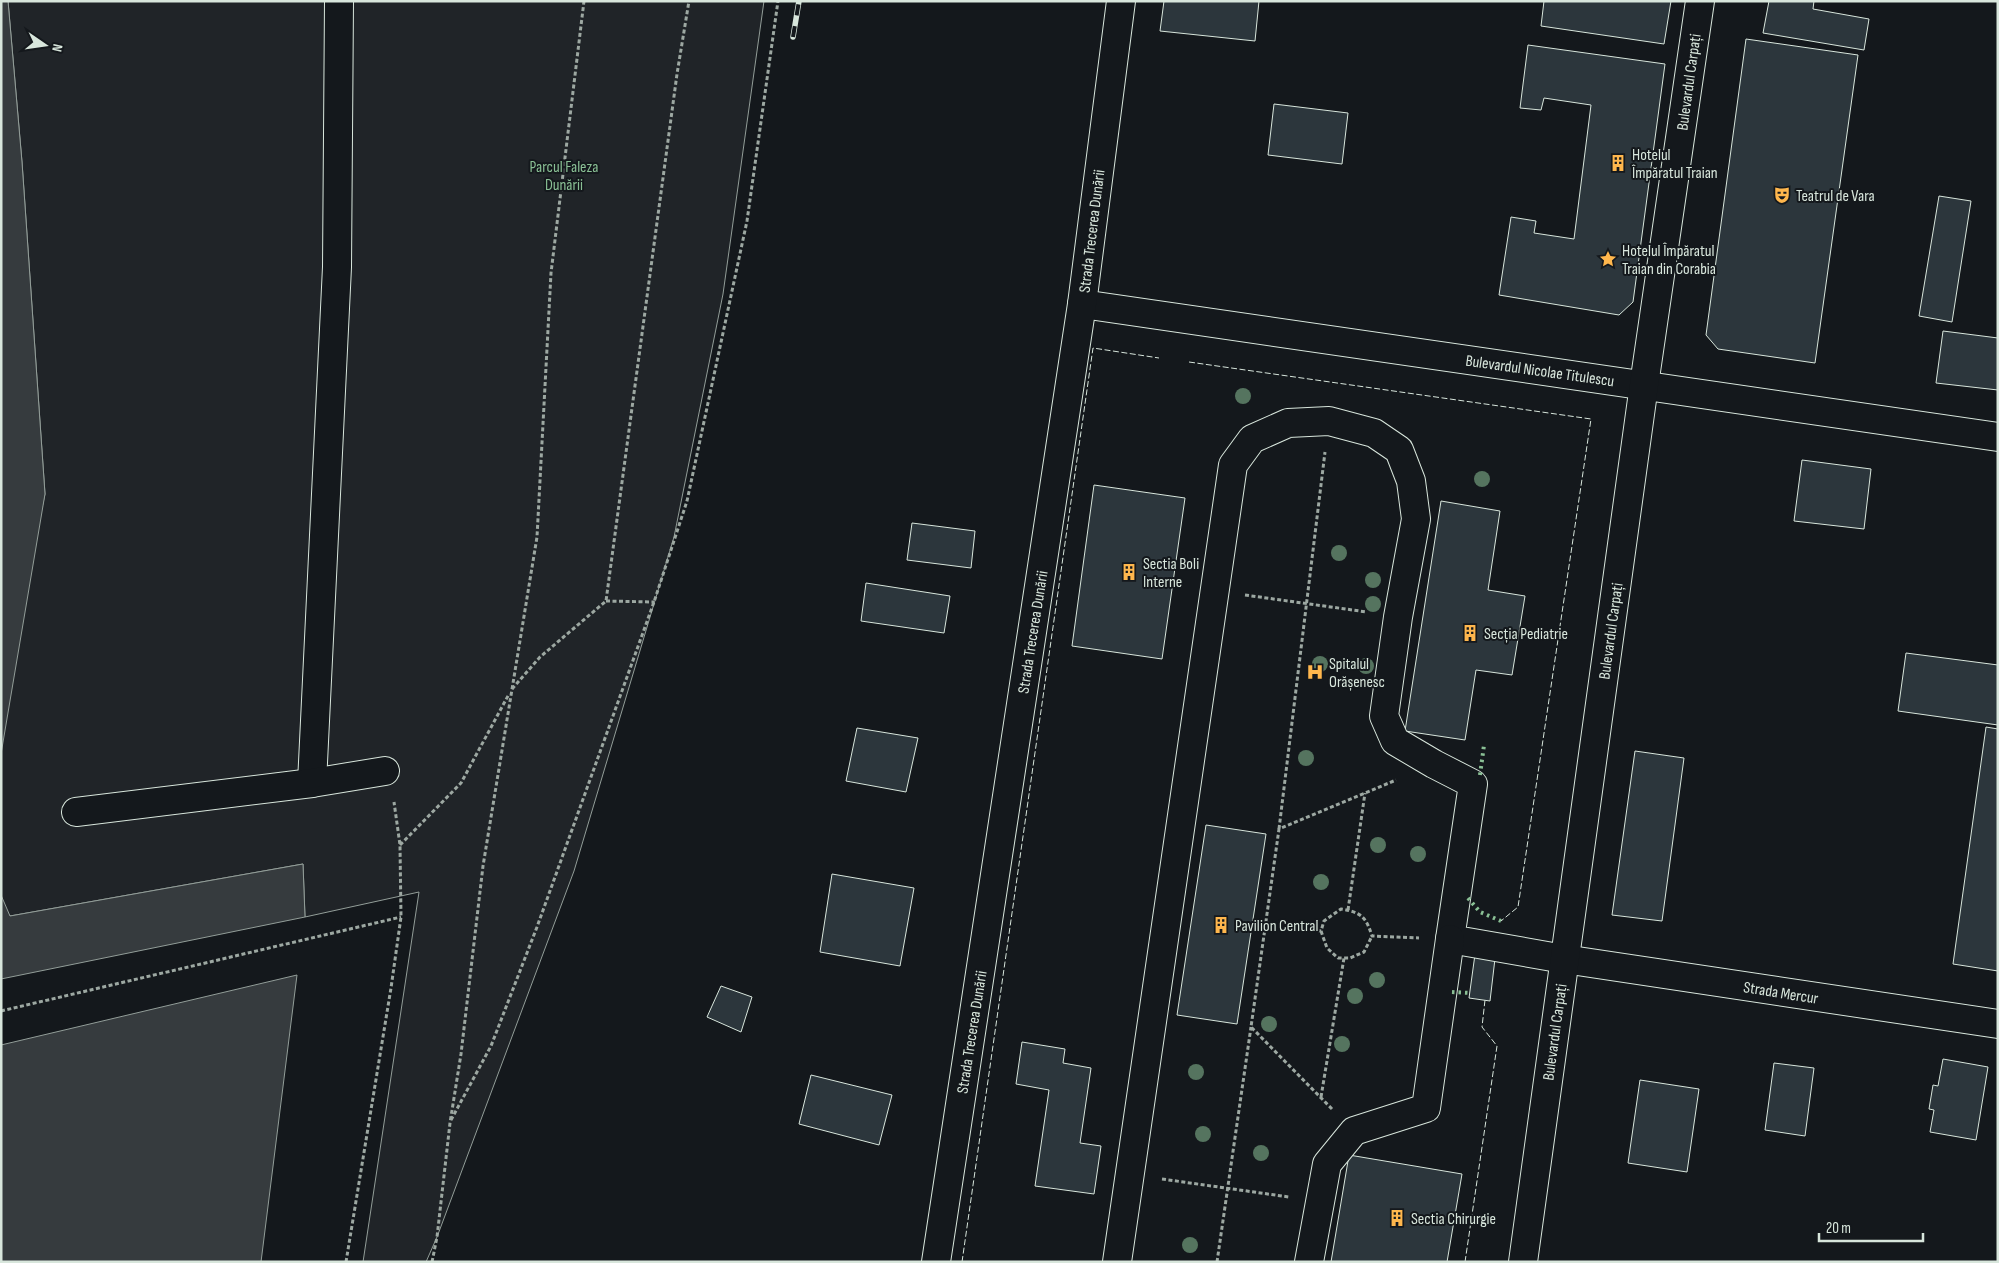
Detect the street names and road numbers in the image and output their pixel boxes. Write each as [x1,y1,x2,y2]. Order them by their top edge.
street label: Bulevardul Carpați [1673,33,1706,132]
street label: Strada Trecerea Dunării [1076,168,1109,294]
street label: Bulevardul Nicolae Titulescu [1464,352,1615,391]
street label: Strada Trecerea Dunării [1014,569,1053,695]
street label: Bulevardul Carpați [1595,582,1628,681]
street label: Strada Trecerea Dunării [953,969,992,1095]
street label: Strada Mercur [1742,978,1820,1009]
street label: Bulevardul Carpați [1539,983,1572,1082]

